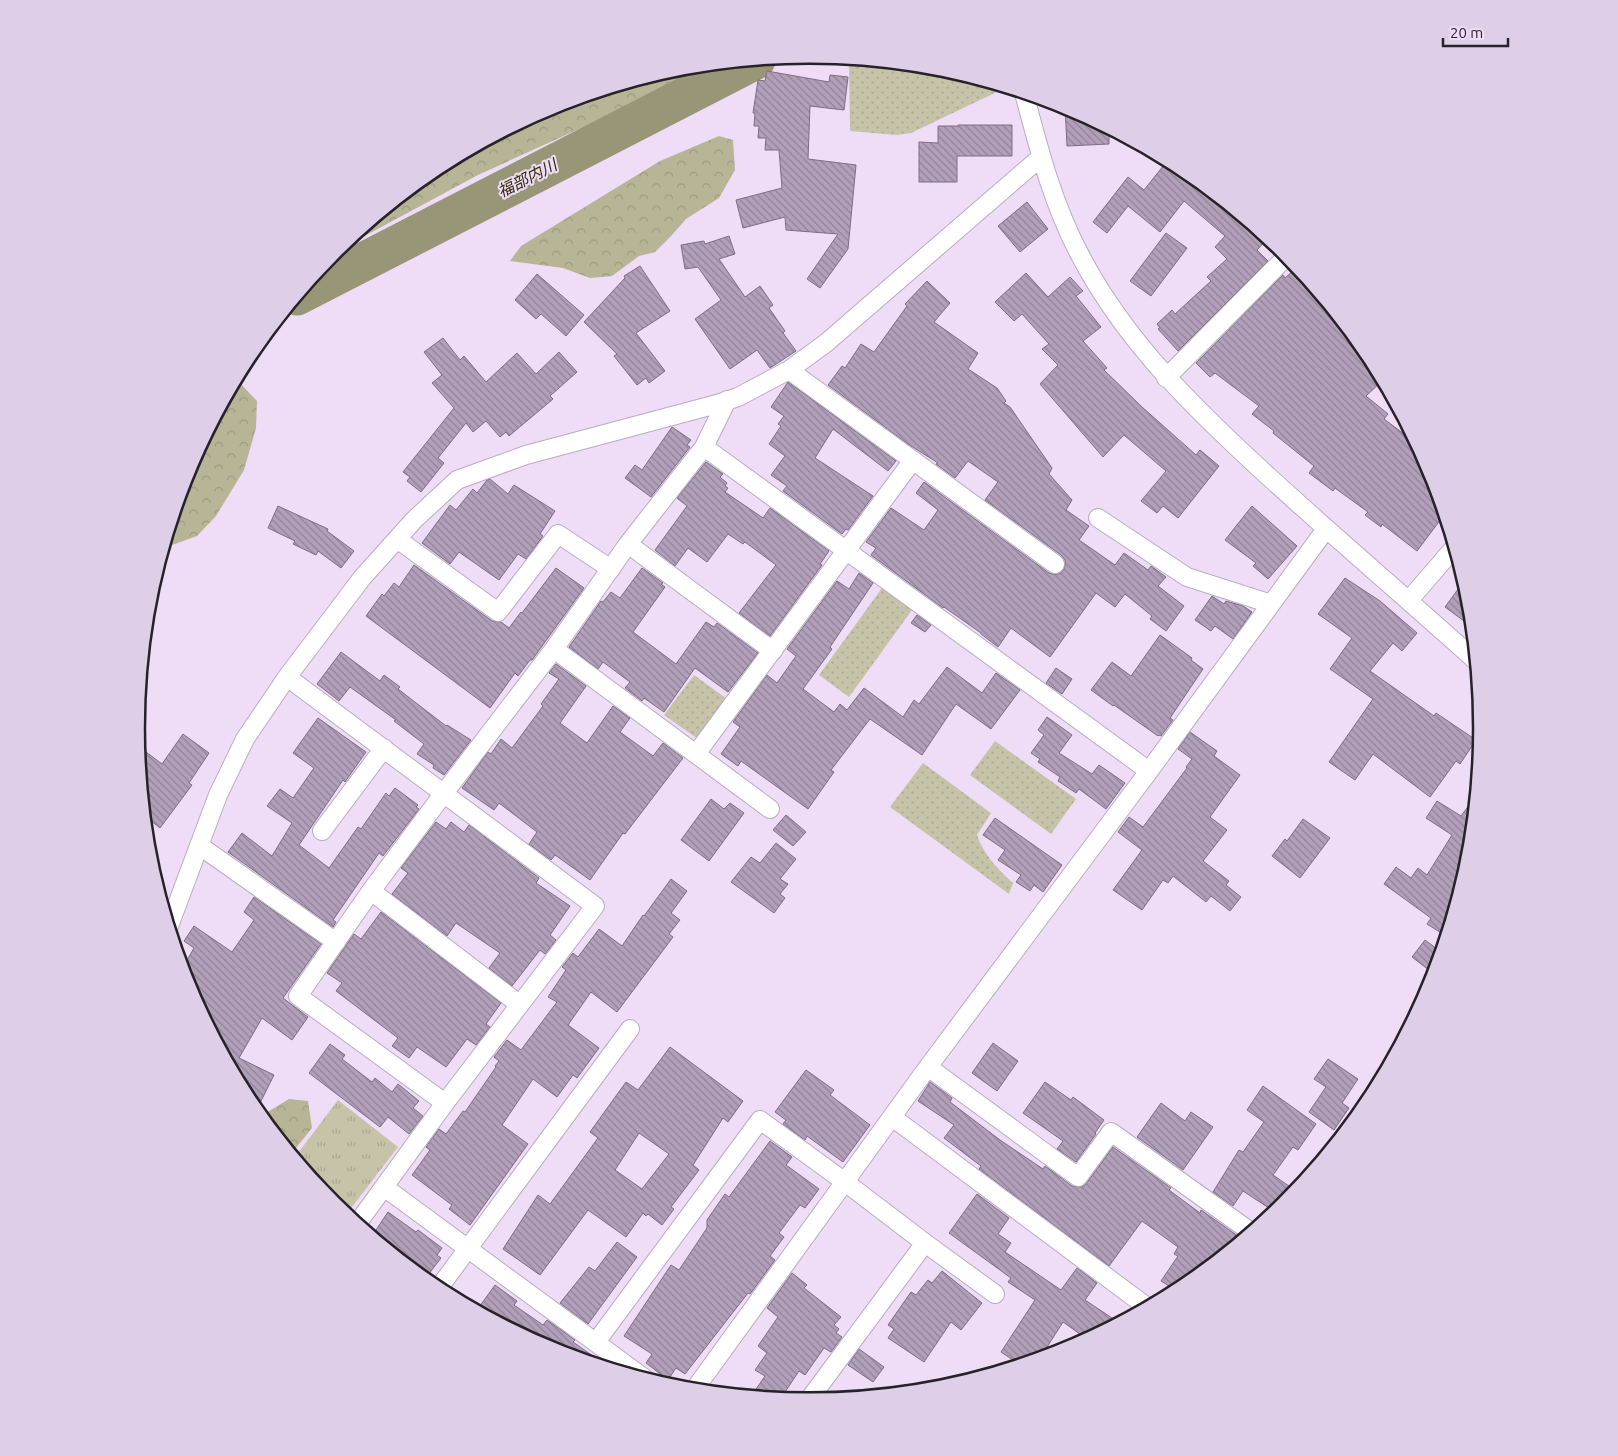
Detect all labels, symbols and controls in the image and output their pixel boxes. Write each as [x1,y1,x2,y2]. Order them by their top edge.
scale bar [1443,15,1508,47]
text: 20 m [1450,24,1483,41]
water label: 福部内川 [494,155,561,201]

